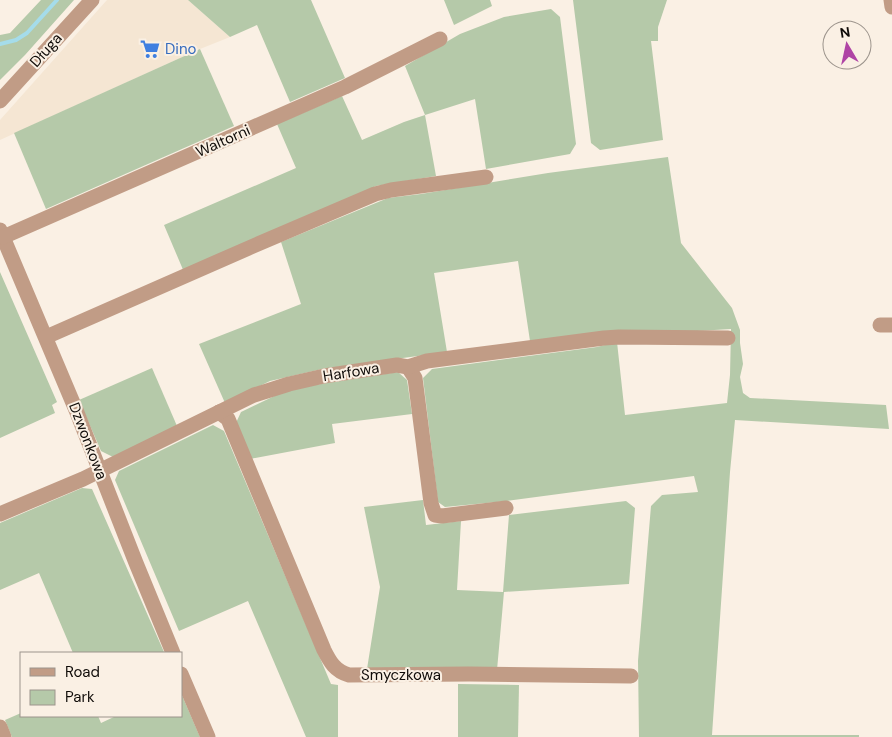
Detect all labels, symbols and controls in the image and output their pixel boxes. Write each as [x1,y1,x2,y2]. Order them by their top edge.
north arrow [822,20,872,70]
text: N [839,22,851,42]
street label: Długa [25,29,67,71]
supermarket icon: Dino [139,38,161,60]
place label: Dino [165,39,197,59]
street label: Waltorni [193,120,253,162]
street label: Harfowa [321,358,381,386]
street label: Dzwonkowa [64,400,112,482]
legend [20,652,182,717]
text: Road [65,662,100,682]
street label: Smyczkowa [361,665,441,685]
text: Park [65,687,95,707]

